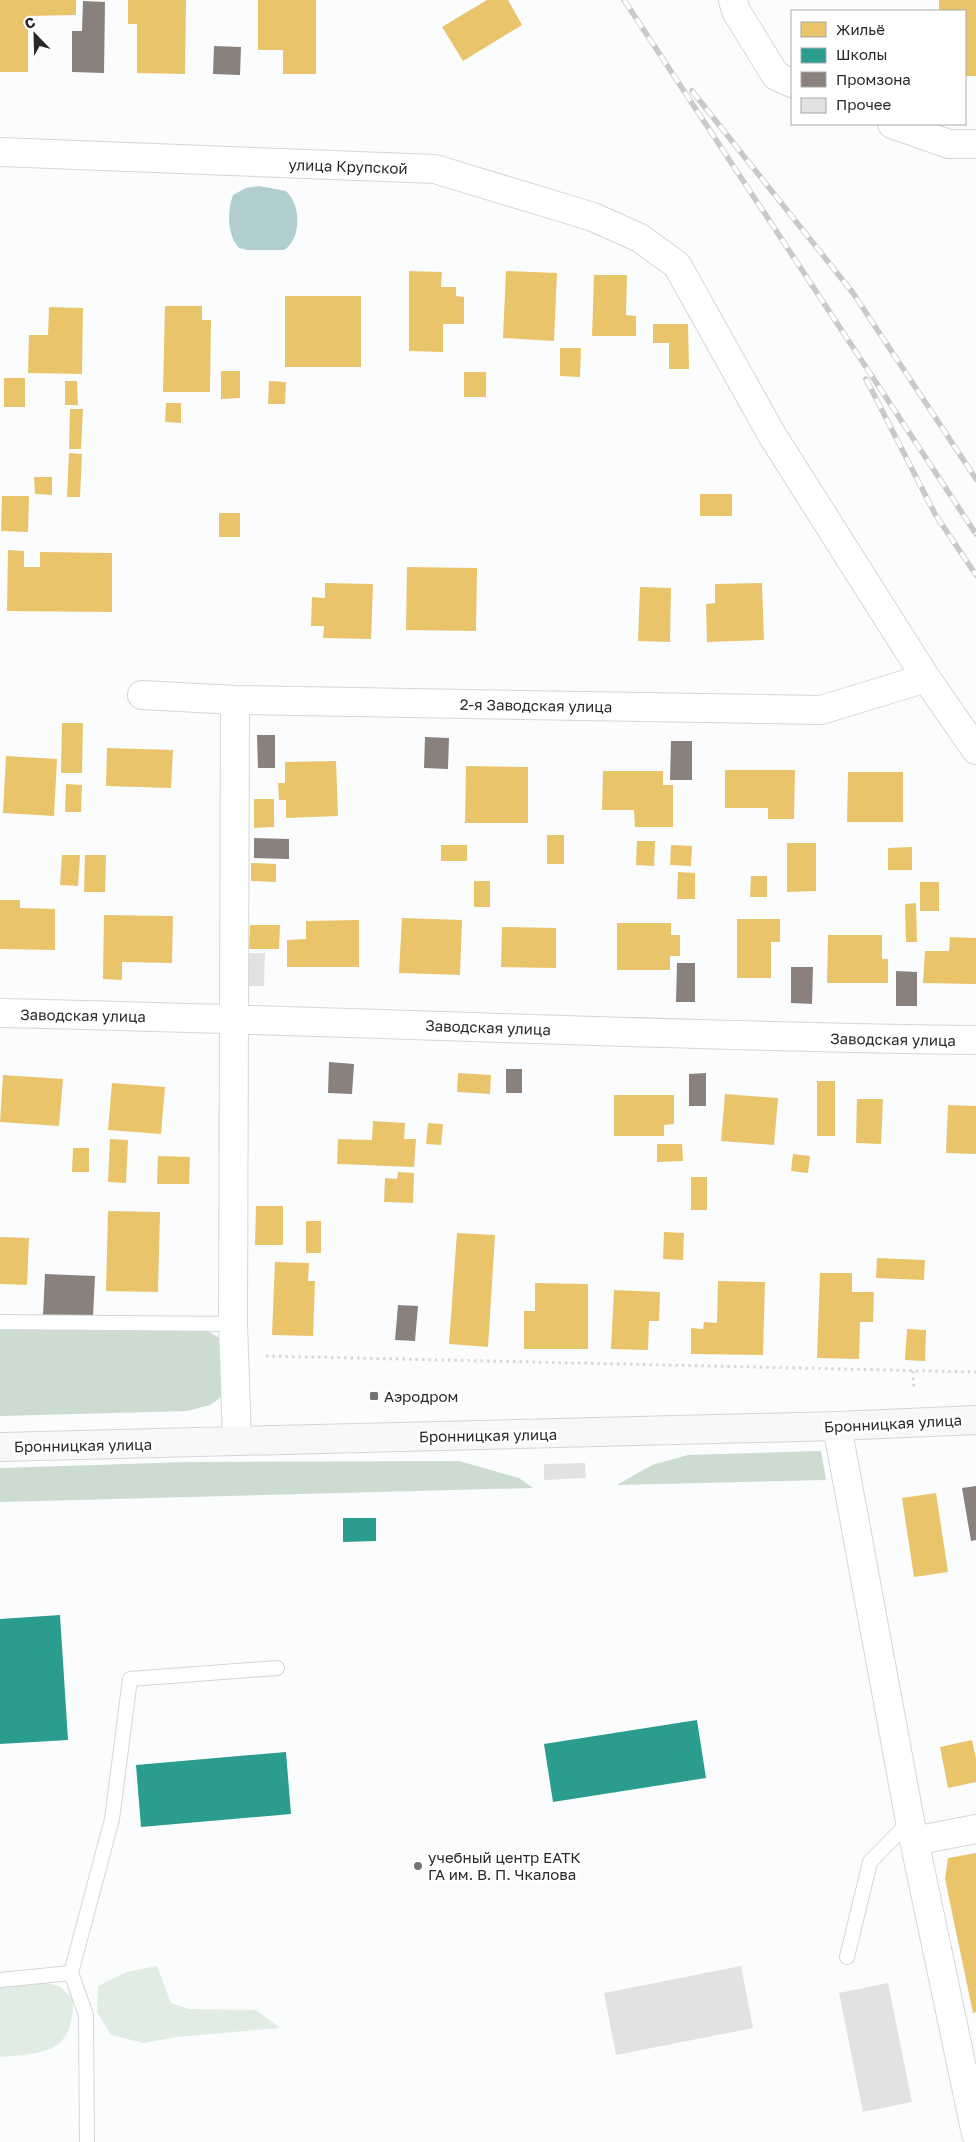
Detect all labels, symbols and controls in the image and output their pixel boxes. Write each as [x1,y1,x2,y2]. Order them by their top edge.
north arrow [10,10,60,60]
legend [791,10,966,125]
text: С [22,13,38,32]
text: Жильё [836,20,885,38]
text: Школы [836,45,887,63]
text: Промзона [836,70,911,88]
text: Прочее [836,95,892,113]
street label: улица Крупской [288,155,408,177]
street label: 2-я Заводская улица [460,695,612,715]
street label: Заводская улица [20,1005,146,1025]
street label: Заводская улица [425,1016,551,1038]
street label: Заводская улица [830,1029,956,1049]
place label: Аэродром [384,1387,458,1405]
marker: Аэродром [368,1390,380,1402]
street label: Бронницкая улица [824,1410,962,1436]
street label: Бронницкая улица [419,1425,557,1445]
street label: Бронницкая улица [14,1435,152,1455]
place label: учебный центр ЕАТК ГА им. В. П. Чкалова [428,1848,581,1883]
marker: учебный центр ЕАТК ГА им. В. П. Чкалова [412,1860,424,1872]

